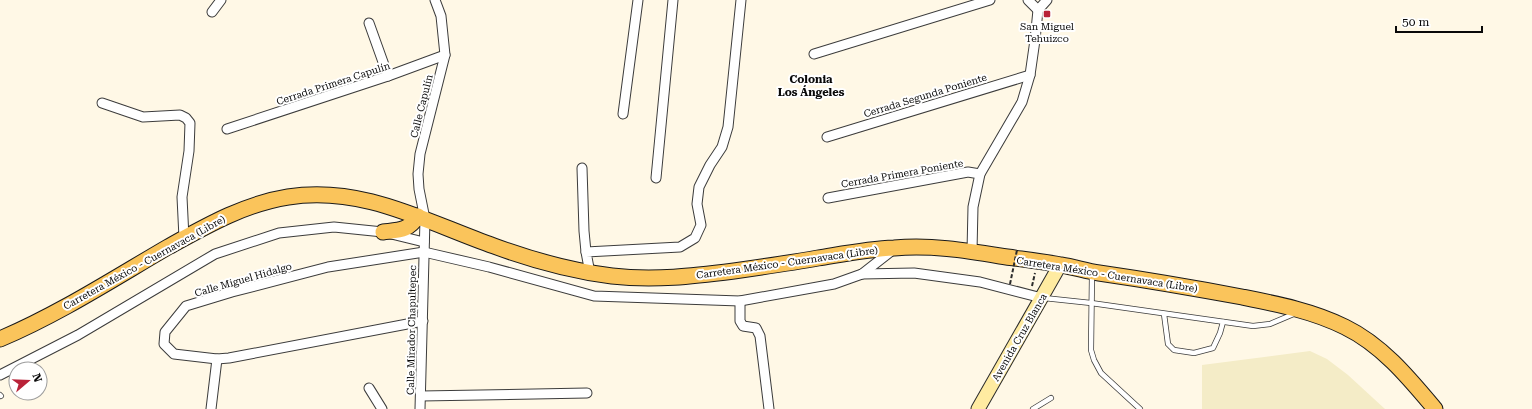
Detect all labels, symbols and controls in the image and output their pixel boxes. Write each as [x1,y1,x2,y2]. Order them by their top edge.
scale bar [1396,8,1482,34]
marker: San Miguel Tehuizco [1042,9,1052,19]
text: 50 m [1402,15,1429,29]
place label: San Miguel Tehuizco [1020,21,1074,44]
street label: Cerrada Primera Capulín [275,60,392,107]
street label: Cerrada Segunda Poniente [862,71,988,119]
street label: Calle Capulín [408,73,435,139]
district label: Colonia Los Ángeles [778,73,845,99]
street label: Cerrada Primera Poniente [840,157,965,190]
street label: Carretera México - Cuernavaca (Libre) [61,213,227,312]
street label: Carretera México - Cuernavaca (Libre) [696,244,879,281]
street label: Carretera México - Cuernavaca (Libre) [1016,255,1198,294]
street label: Calle Miguel Hidalgo [193,260,293,299]
street label: Calle Mirador Chapultepec [405,265,418,395]
street label: Avenida Cruz Blanca [990,291,1049,383]
north arrow [8,361,48,401]
text: N [29,372,45,385]

